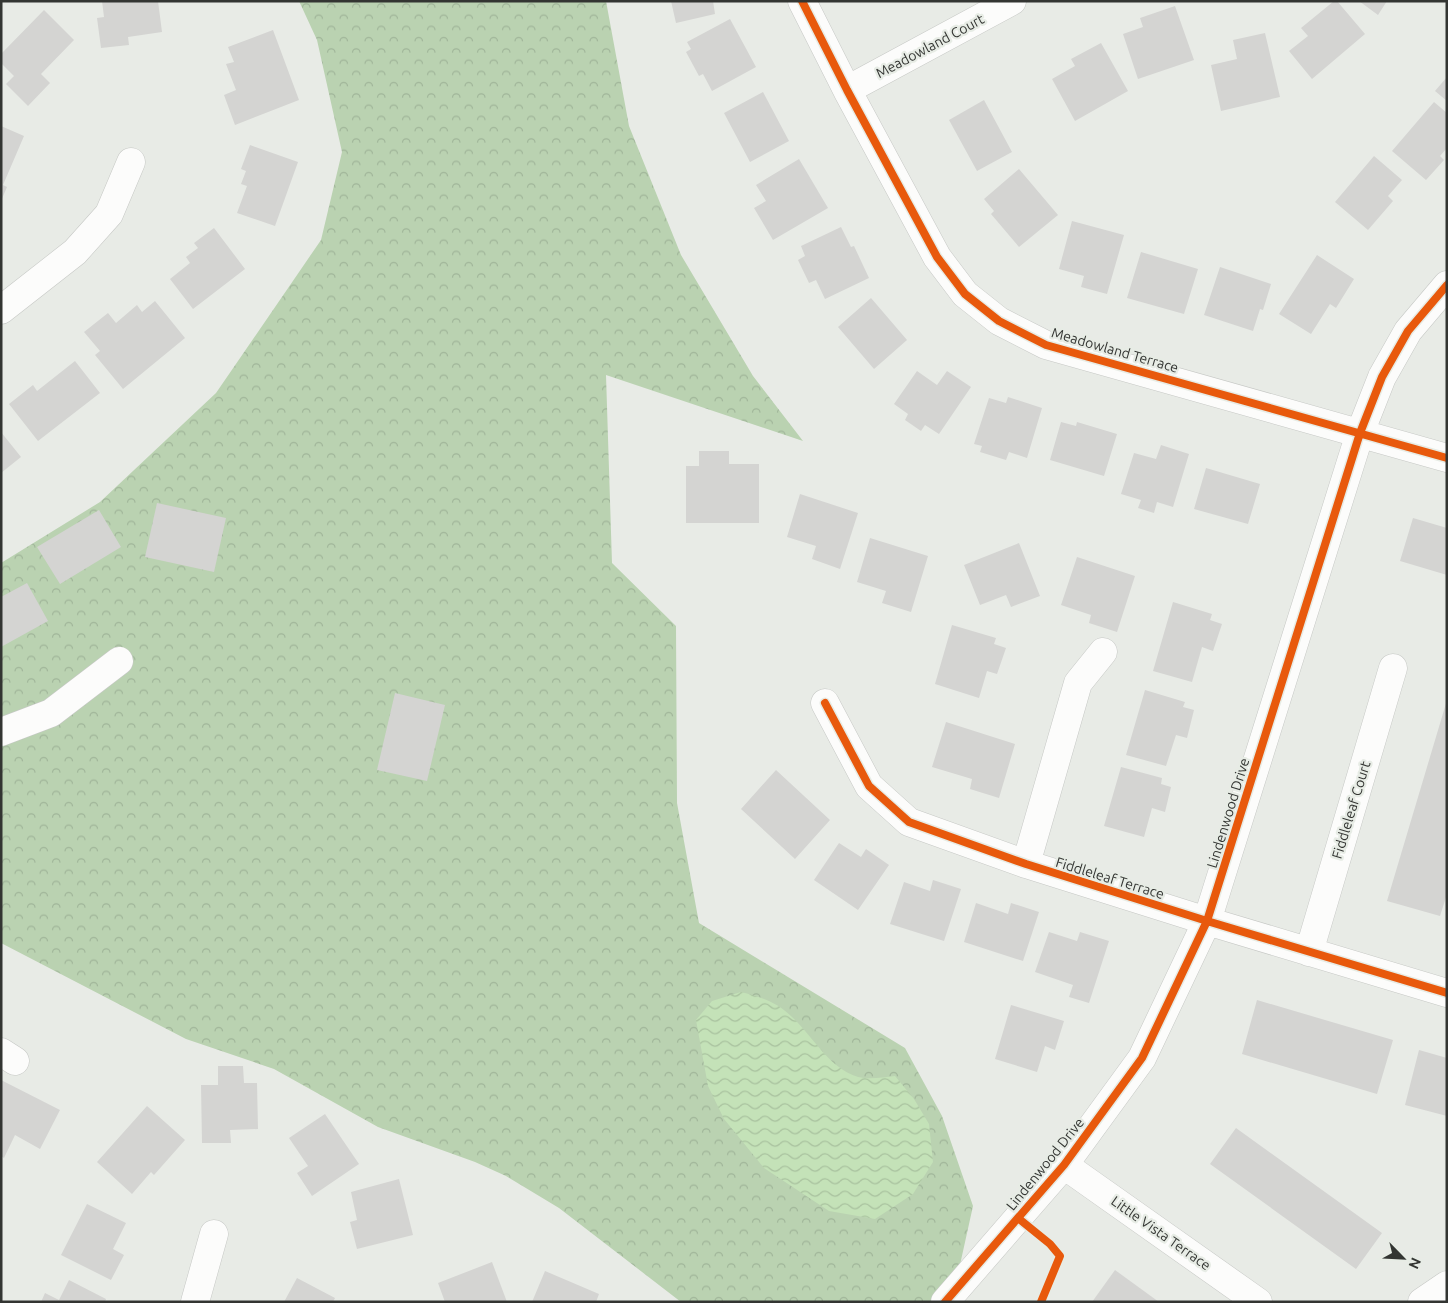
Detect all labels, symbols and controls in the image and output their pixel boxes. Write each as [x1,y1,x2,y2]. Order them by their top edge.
street label: Meadowland Court [873,10,987,81]
street label: Meadowland Terrace [1050,324,1180,376]
street label: Lindenwood Drive [1204,756,1252,870]
street label: Fiddleleaf Court [1329,759,1374,861]
street label: Fiddleleaf Terrace [1054,854,1166,902]
street label: Lindenwood Drive [1003,1115,1087,1213]
street label: Little Vista Terrace [1108,1193,1214,1273]
north arrow [1378,1233,1428,1283]
text: N [1405,1255,1424,1271]

